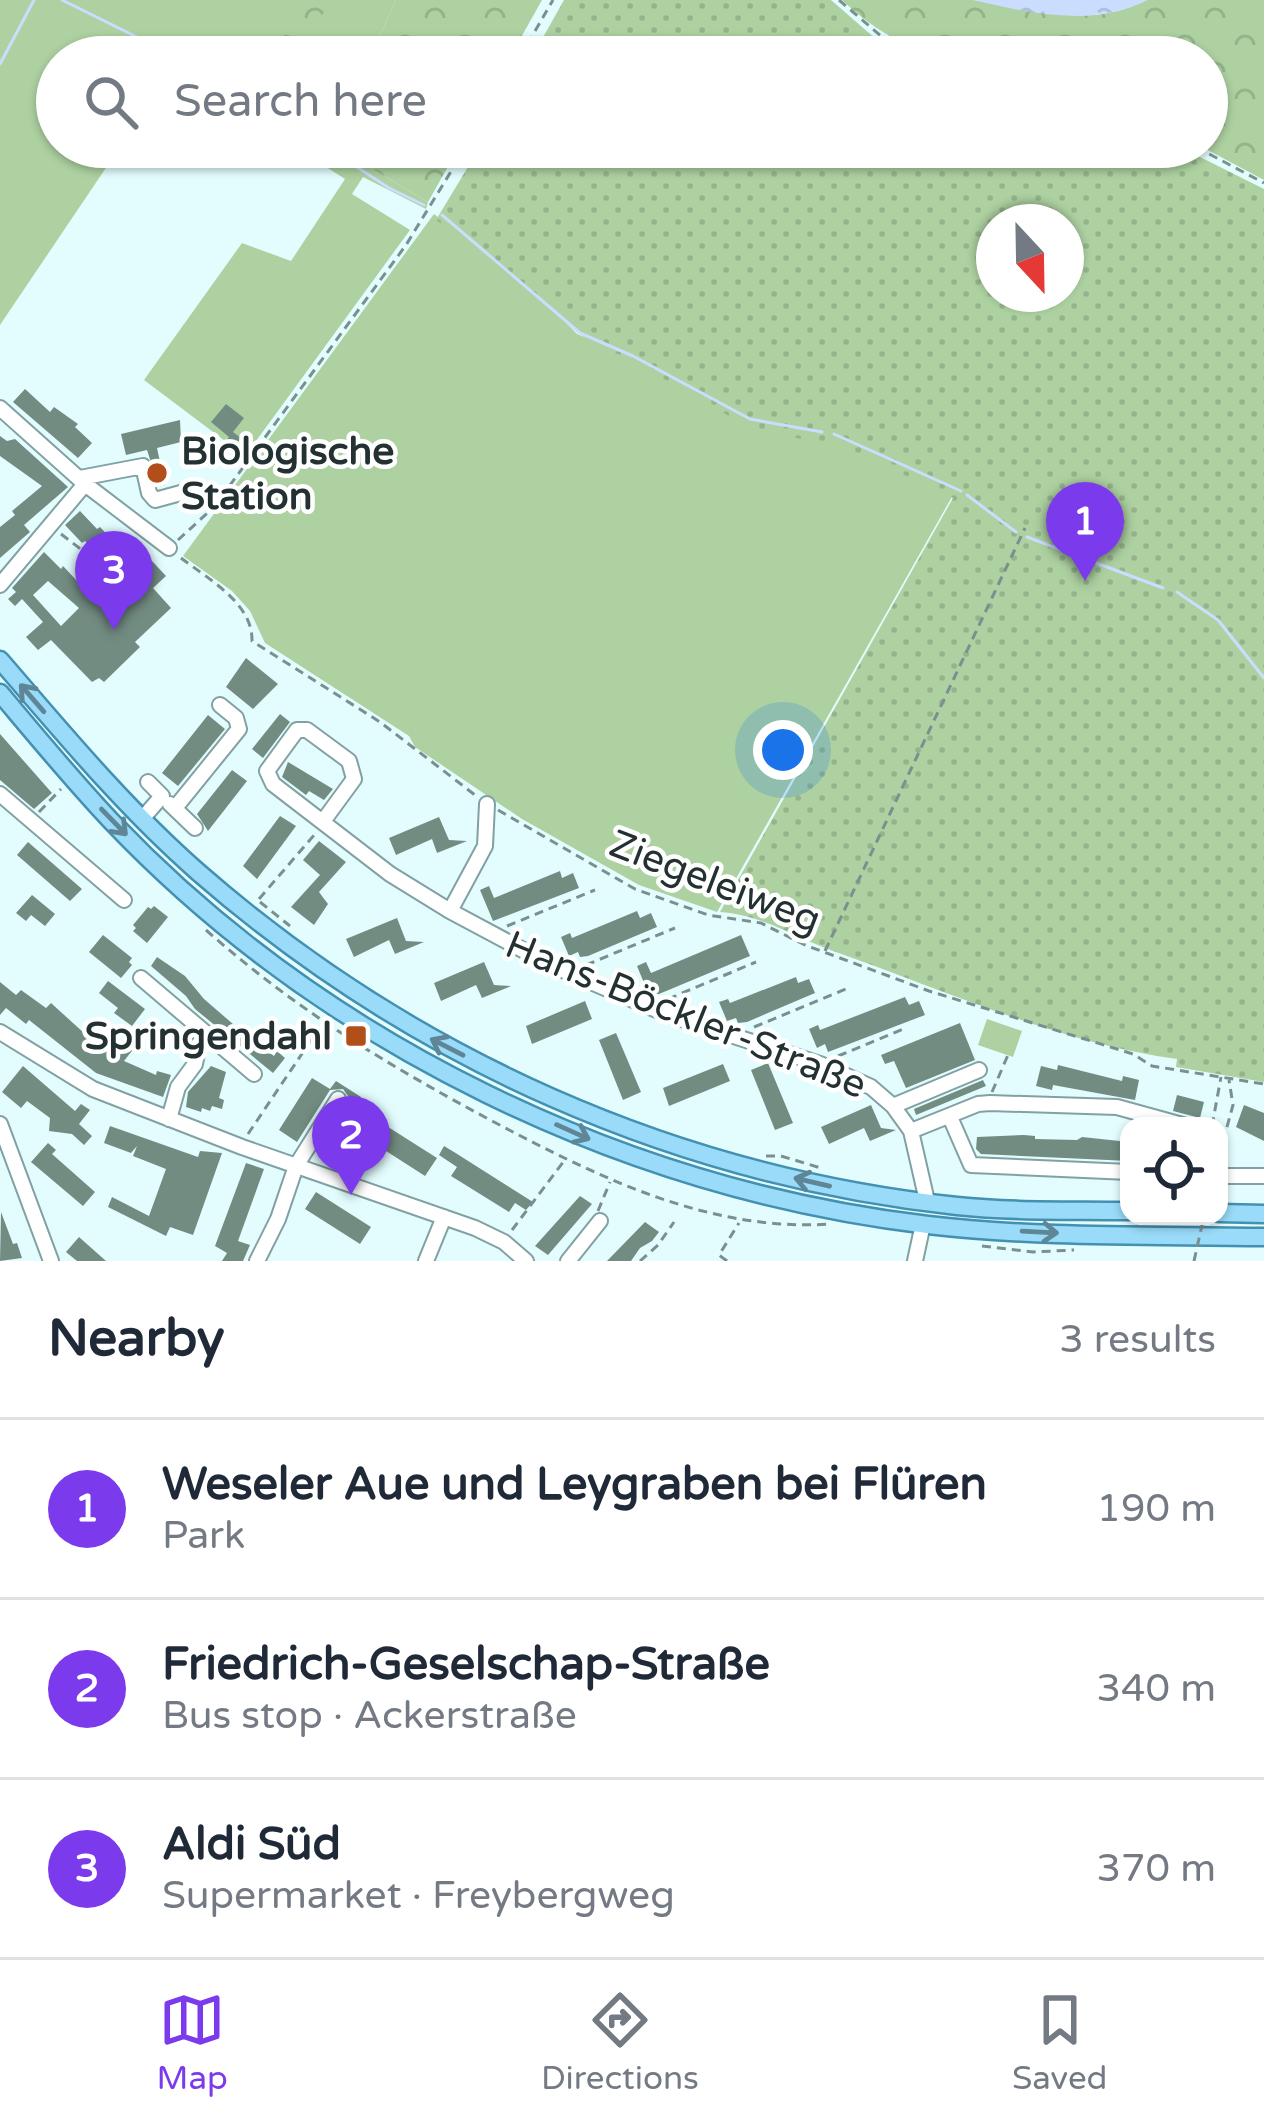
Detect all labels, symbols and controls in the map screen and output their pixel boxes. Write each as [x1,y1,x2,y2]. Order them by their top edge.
search box [36,36,1228,168]
icon: search [78,69,144,135]
text: Search here [174,75,427,129]
north arrow [976,204,1084,312]
place label: Biologische Station [181,428,394,520]
marker: Biologische Station [144,460,170,486]
pin: 1 [1046,482,1124,581]
pin: 3 [75,531,153,630]
one-way arrow [19,683,47,714]
your location [753,720,813,780]
one-way arrow [99,807,127,837]
street label: Ziegeleiweg [603,820,827,944]
street label: Hans-Böckler-Straße [499,921,873,1109]
place label: Springendahl [85,1013,332,1060]
marker: Springendahl [343,1023,369,1049]
one-way arrow [431,1035,466,1058]
pin: 2 [312,1096,390,1195]
map controls [1120,1117,1228,1225]
button: locate [1120,1117,1228,1225]
one-way arrow [554,1123,591,1144]
one-way arrow [793,1169,831,1192]
one-way arrow [1020,1221,1059,1244]
text: Nearby [48,1308,225,1370]
text: 3 results [1059,1316,1216,1363]
text: Weseler Aue und Leygraben bei Flüren [162,1458,987,1512]
text: 1 [75,1485,99,1532]
text: 190 m [1097,1485,1216,1532]
text: Park [162,1512,245,1559]
text: Friedrich-Geselschap-Straße [162,1638,770,1692]
text: 2 [75,1665,99,1712]
text: 340 m [1097,1665,1216,1712]
text: Bus stop · Ackerstraße [162,1692,577,1739]
text: Aldi Süd [162,1818,341,1872]
text: 3 [75,1845,99,1892]
text: 370 m [1097,1845,1216,1892]
text: Supermarket · Freybergweg [162,1872,675,1919]
tab: Map [157,1987,228,2098]
tab: Directions [541,1987,699,2098]
tab: Saved [1012,1987,1107,2098]

